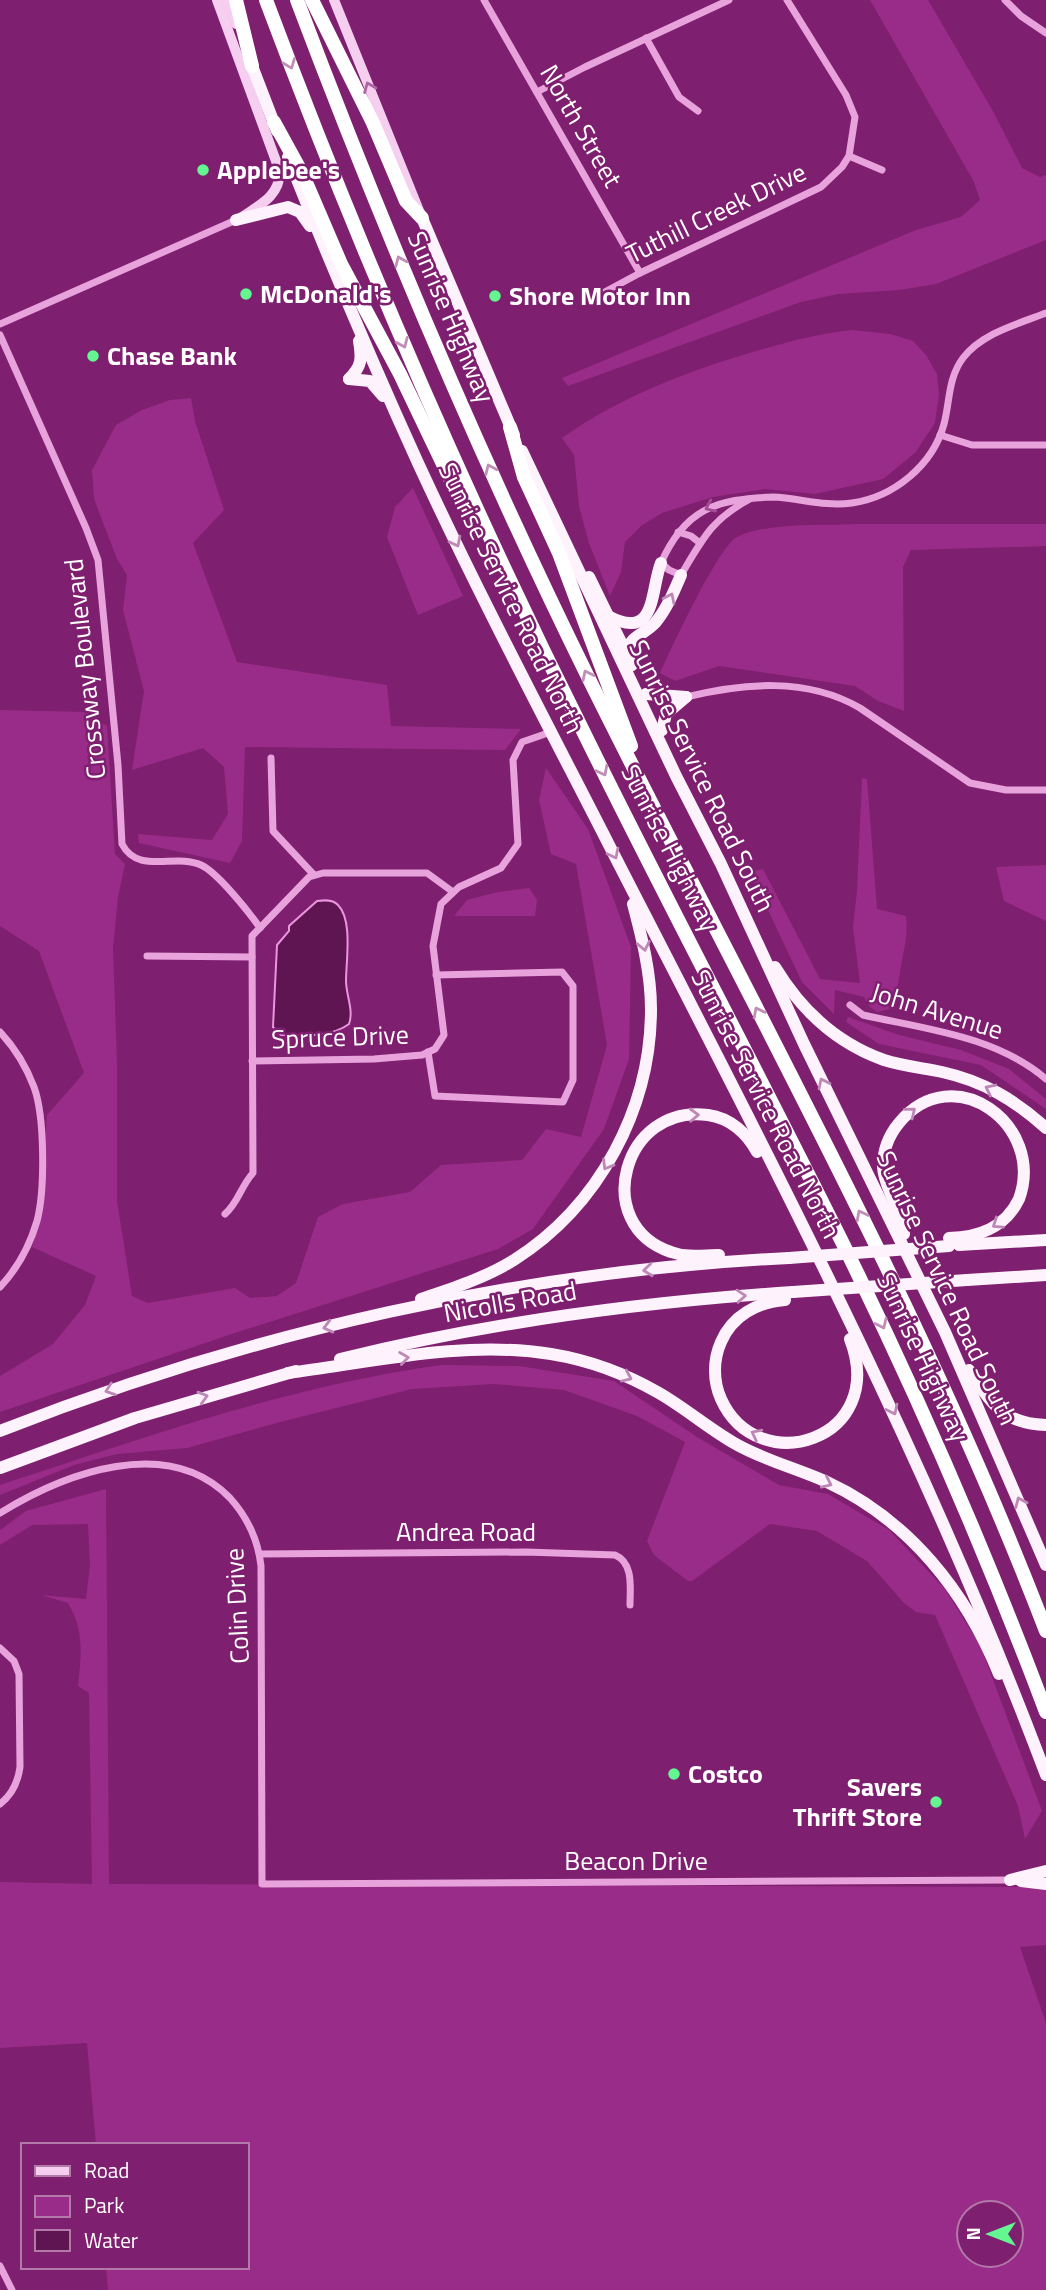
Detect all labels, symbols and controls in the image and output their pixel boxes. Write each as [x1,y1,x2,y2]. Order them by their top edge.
one-way arrow [282,57,296,69]
street label: North Street [531,57,632,194]
one-way arrow [363,82,377,94]
place label: Applebee's [217,150,340,189]
street label: Tuthill Creek Drive [619,152,812,273]
marker: Applebee's [195,162,211,178]
street label: Sunrise Highway [398,225,505,409]
one-way arrow [394,255,408,267]
place label: McDonald's [260,274,392,313]
place label: Shore Motor Inn [509,276,691,315]
marker: McDonald's [238,286,254,302]
marker: Shore Motor Inn [487,288,503,304]
place label: Chase Bank [107,336,238,375]
one-way arrow [395,336,409,348]
marker: Chase Bank [85,348,101,364]
street label: Sunrise Service Road North [429,456,594,740]
one-way arrow [484,464,498,477]
one-way arrow [705,499,718,513]
one-way arrow [448,535,462,547]
street label: Crossway Boulevard [54,557,115,781]
one-way arrow [662,592,676,605]
street label: Sunrise Service Road South [619,633,785,919]
one-way arrow [582,670,596,682]
street label: Sunrise Highway [612,757,729,938]
one-way arrow [594,764,608,776]
one-way arrow [606,847,619,859]
one-way arrow [635,940,650,952]
street label: Sunrise Service Road North [682,963,851,1245]
street label: John Avenue [866,972,1008,1049]
one-way arrow [752,1007,766,1019]
street label: Spruce Drive [271,1015,409,1058]
one-way arrow [817,1078,831,1090]
one-way arrow [985,1083,997,1097]
one-way arrow [689,1108,700,1123]
one-way arrow [904,1108,916,1121]
street label: Sunrise Service Road South [867,1144,1028,1431]
one-way arrow [603,1157,616,1170]
one-way arrow [855,1210,869,1222]
one-way arrow [992,1216,1005,1229]
one-way arrow [642,1262,654,1277]
street label: Sunrise Highway [867,1266,980,1448]
street label: Nicolls Road [440,1271,579,1332]
one-way arrow [735,1288,746,1303]
one-way arrow [873,1317,887,1329]
one-way arrow [322,1319,334,1333]
one-way arrow [398,1350,410,1365]
one-way arrow [620,1369,632,1383]
one-way arrow [104,1382,116,1397]
one-way arrow [197,1391,209,1406]
one-way arrow [884,1403,898,1415]
one-way arrow [751,1429,763,1443]
one-way arrow [820,1475,832,1489]
one-way arrow [1014,1497,1028,1510]
street label: Andrea Road [396,1512,536,1551]
street label: Colin Drive [214,1547,259,1665]
place label: Costco [688,1754,763,1793]
marker: Costco [666,1766,682,1782]
place label: Savers Thrift Store [793,1767,922,1836]
marker: Savers Thrift Store [928,1794,944,1810]
street label: Beacon Drive [564,1841,708,1880]
legend [21,2143,248,2269]
text: Road [84,2154,129,2186]
text: Park [84,2189,124,2221]
north arrow [955,2199,1025,2269]
text: Water [84,2224,138,2256]
text: N [958,2227,987,2241]

